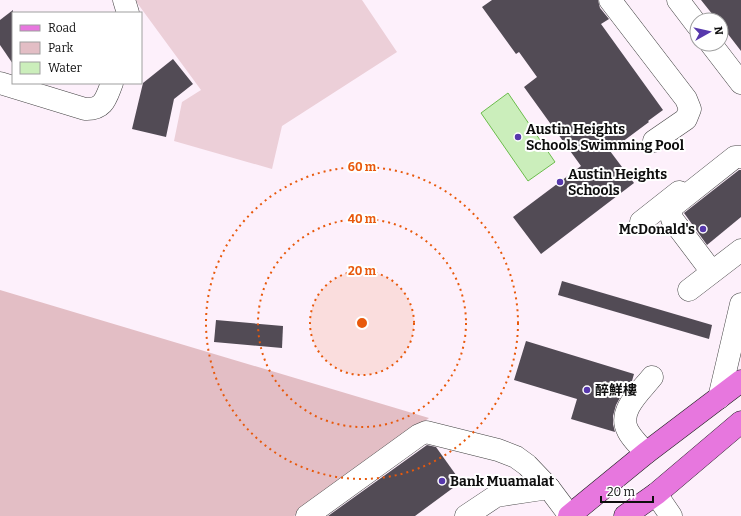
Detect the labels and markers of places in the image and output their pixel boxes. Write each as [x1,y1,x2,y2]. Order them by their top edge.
place label: Austin Heights Schools Swimming Pool [526,121,685,154]
marker: Austin Heights Schools Swimming Pool [513,132,523,142]
place label: Austin Heights Schools [568,166,667,199]
marker: Austin Heights Schools [555,177,565,187]
place label: McDonald's [619,221,695,238]
marker: McDonald's [698,224,708,234]
centre of rings [355,316,369,330]
place label: 醉鮮樓 [595,382,637,399]
marker: 醉鮮樓 [582,385,592,395]
place label: Bank Muamalat [450,473,555,490]
marker: Bank Muamalat [437,476,447,486]

